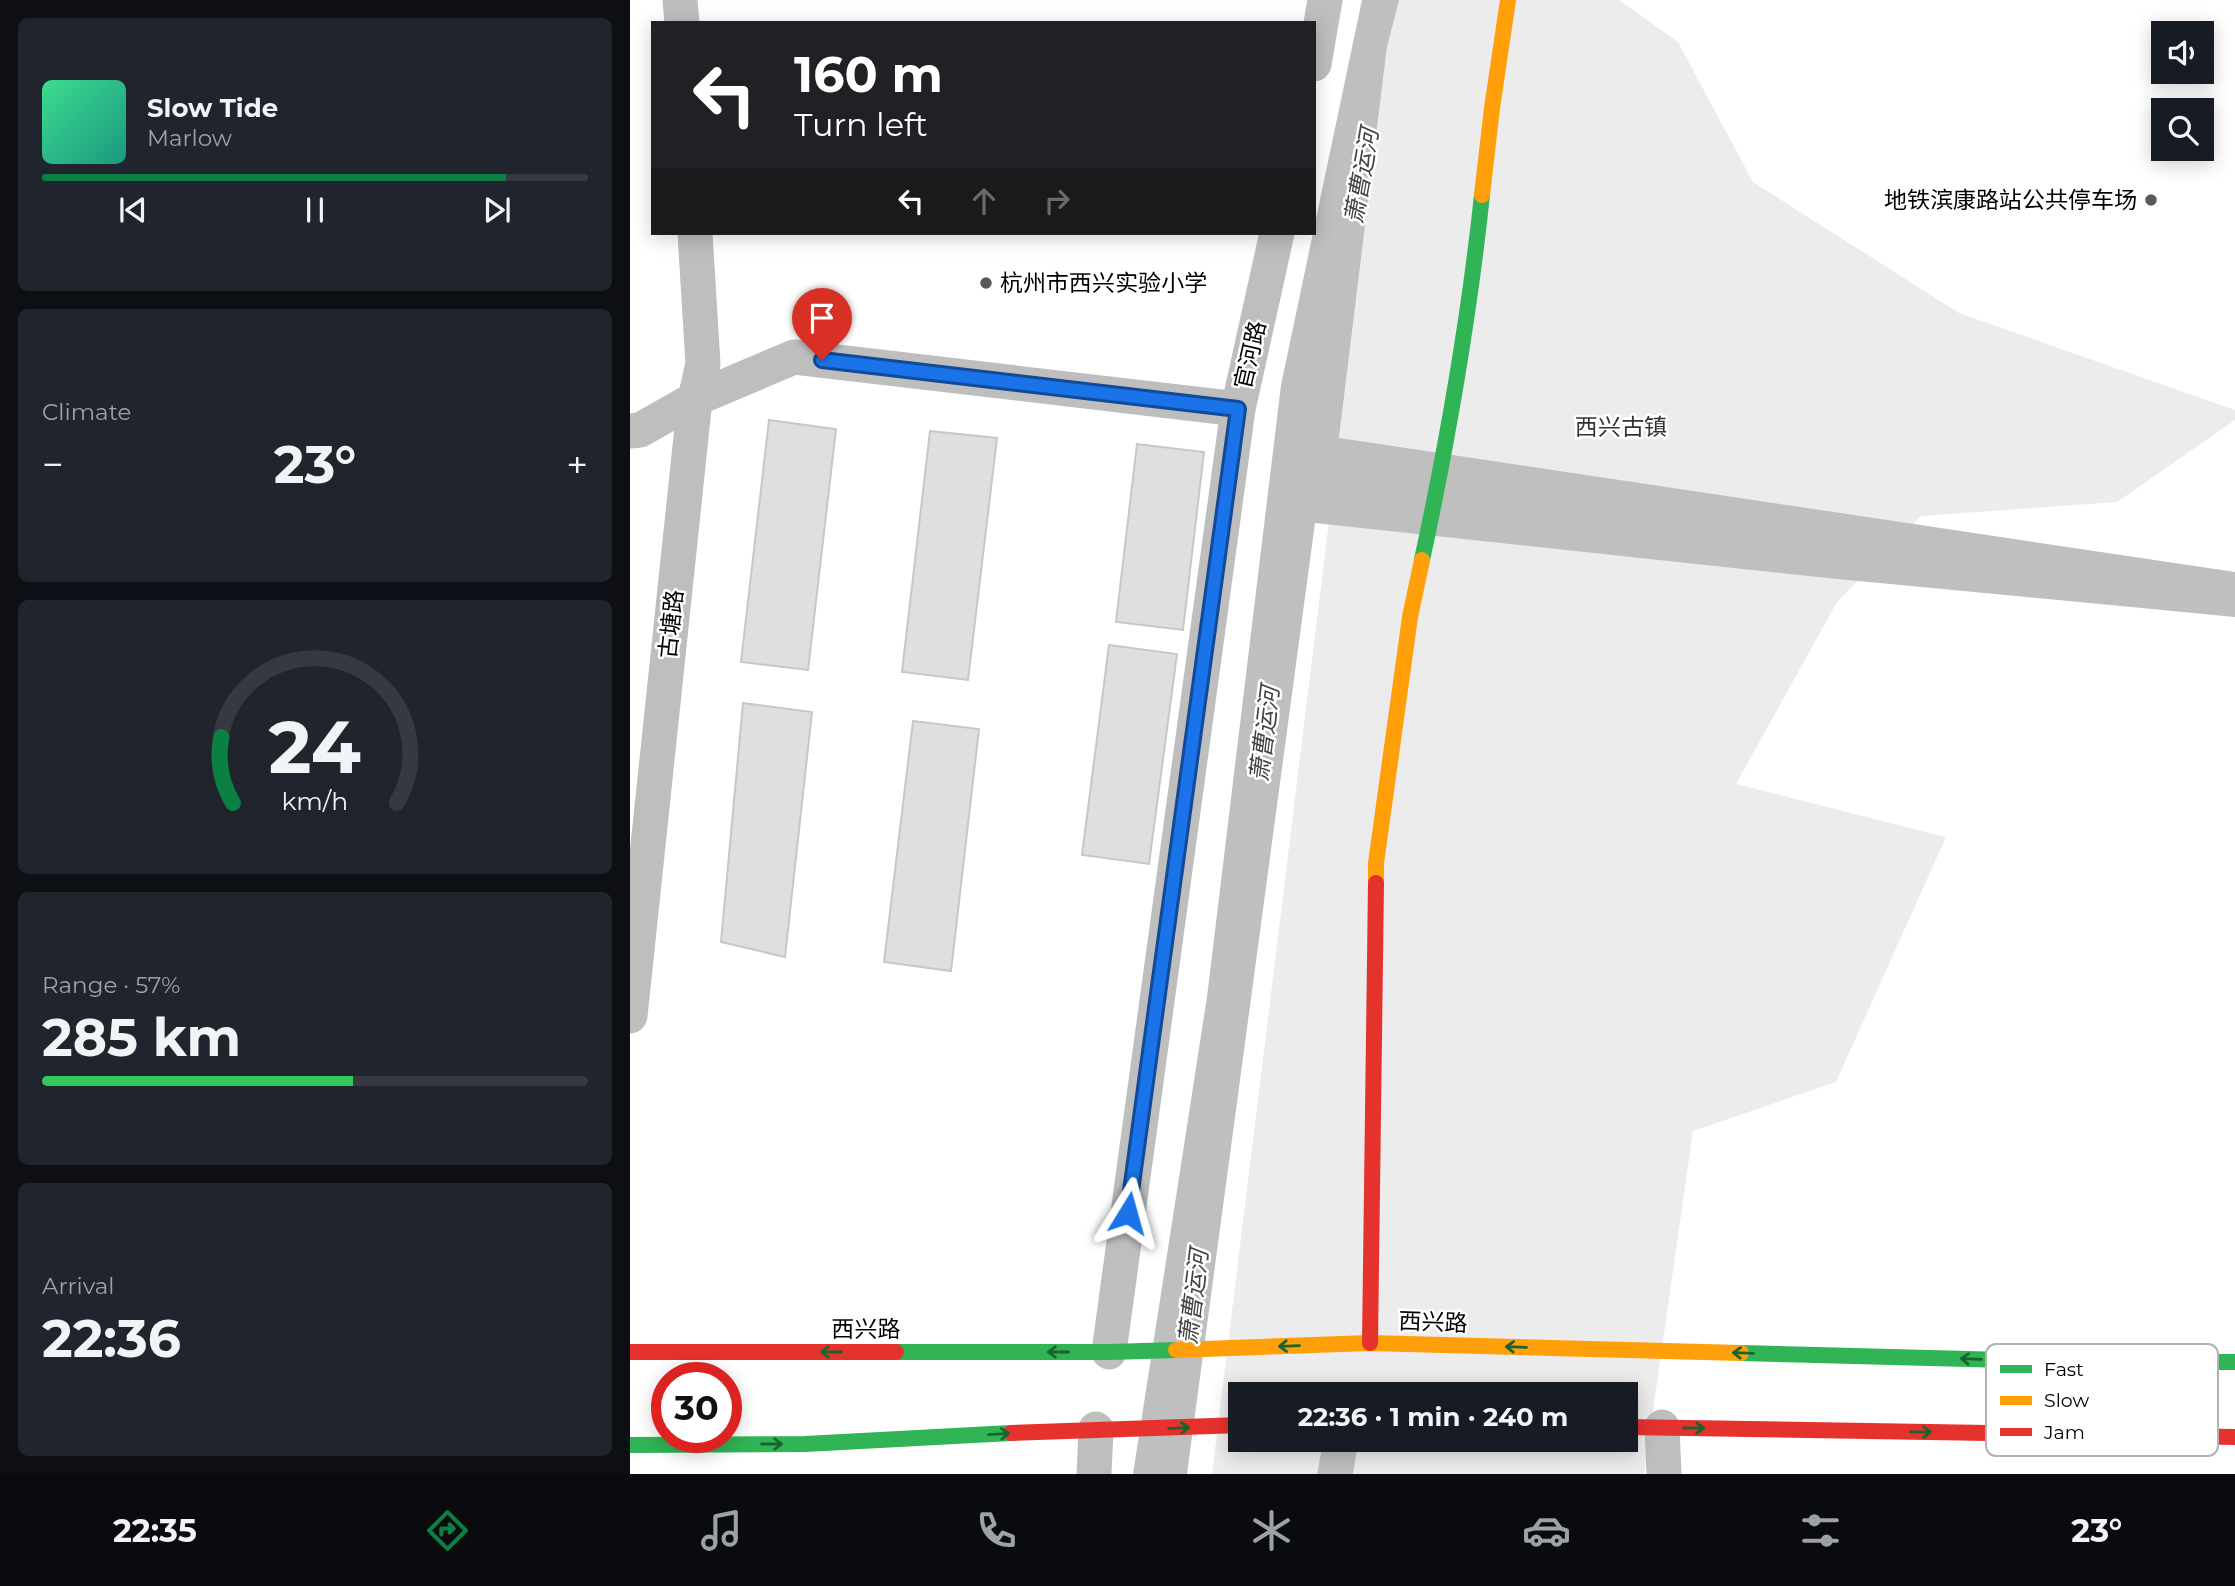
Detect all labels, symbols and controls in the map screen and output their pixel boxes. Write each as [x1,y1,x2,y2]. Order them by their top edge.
map controls [2151,21,2214,161]
button: sound [2151,21,2214,84]
text: 160 m [794,45,943,104]
icon: left [679,49,770,140]
text: Slow Tide [147,92,278,124]
button: search [2151,98,2214,161]
text: Turn left [794,105,928,144]
water label: 萧曹运河 [1339,122,1385,226]
text: Marlow [147,124,232,152]
icon: left [892,182,930,220]
icon: ahead [965,182,1003,220]
icon: right [1038,182,1076,220]
place label: 地铁滨康路站公共停车场 [1884,186,2137,214]
icon: previous [114,191,152,229]
icon: pause [296,191,334,229]
icon: next [478,191,516,229]
marker: 地铁滨康路站公共停车场 [2143,192,2159,208]
place label: 杭州市西兴实验小学 [1000,269,1207,297]
marker: 杭州市西兴实验小学 [978,275,994,291]
pin [792,288,852,360]
icon: arrive [803,299,841,337]
street label: 官河路 [1229,318,1271,392]
text: Climate [42,398,131,426]
park label: 西兴古镇 [1575,413,1667,441]
text: 23° [274,433,356,496]
text: − [42,441,64,488]
text: + [566,441,588,488]
street label: 古塘路 [653,588,689,660]
water label: 萧曹运河 [1244,681,1285,783]
text: 24 [269,703,361,791]
text: km/h [282,786,348,816]
text: Range · 57% [42,971,180,999]
text: 285 km [42,1006,241,1069]
position arrow [1091,1176,1165,1250]
water label: 萧曹运河 [1173,1244,1214,1346]
text: Arrival [42,1272,115,1300]
text: 22:36 [42,1307,181,1370]
street label: 西兴路 [1398,1307,1468,1337]
street label: 西兴路 [832,1315,901,1343]
one-way arrow [1277,1339,1300,1352]
one-way arrow [1505,1340,1528,1353]
legend [1986,1344,2218,1456]
one-way arrow [819,1345,842,1359]
one-way arrow [1047,1345,1070,1359]
one-way arrow [1732,1346,1755,1359]
one-way arrow [1960,1352,1983,1365]
text: Fast [2044,1358,2084,1381]
speed limit sign: 30 [651,1362,742,1453]
text: Slow [2044,1389,2089,1412]
text: 22:36 · 1 min · 240 m [1298,1401,1568,1433]
one-way arrow [1167,1421,1190,1434]
one-way arrow [1682,1421,1705,1435]
text: Jam [2043,1421,2085,1444]
one-way arrow [1910,1425,1933,1439]
one-way arrow [987,1427,1010,1440]
one-way arrow [760,1437,783,1451]
icon: directions [423,1506,472,1555]
icon: music [697,1506,746,1555]
icon: phone [972,1506,1021,1555]
icon: climate [1247,1506,1296,1555]
icon: car [1522,1506,1571,1555]
icon: filters [1796,1506,1845,1555]
text: 22:35 [113,1511,197,1550]
text: 23° [2071,1511,2122,1550]

